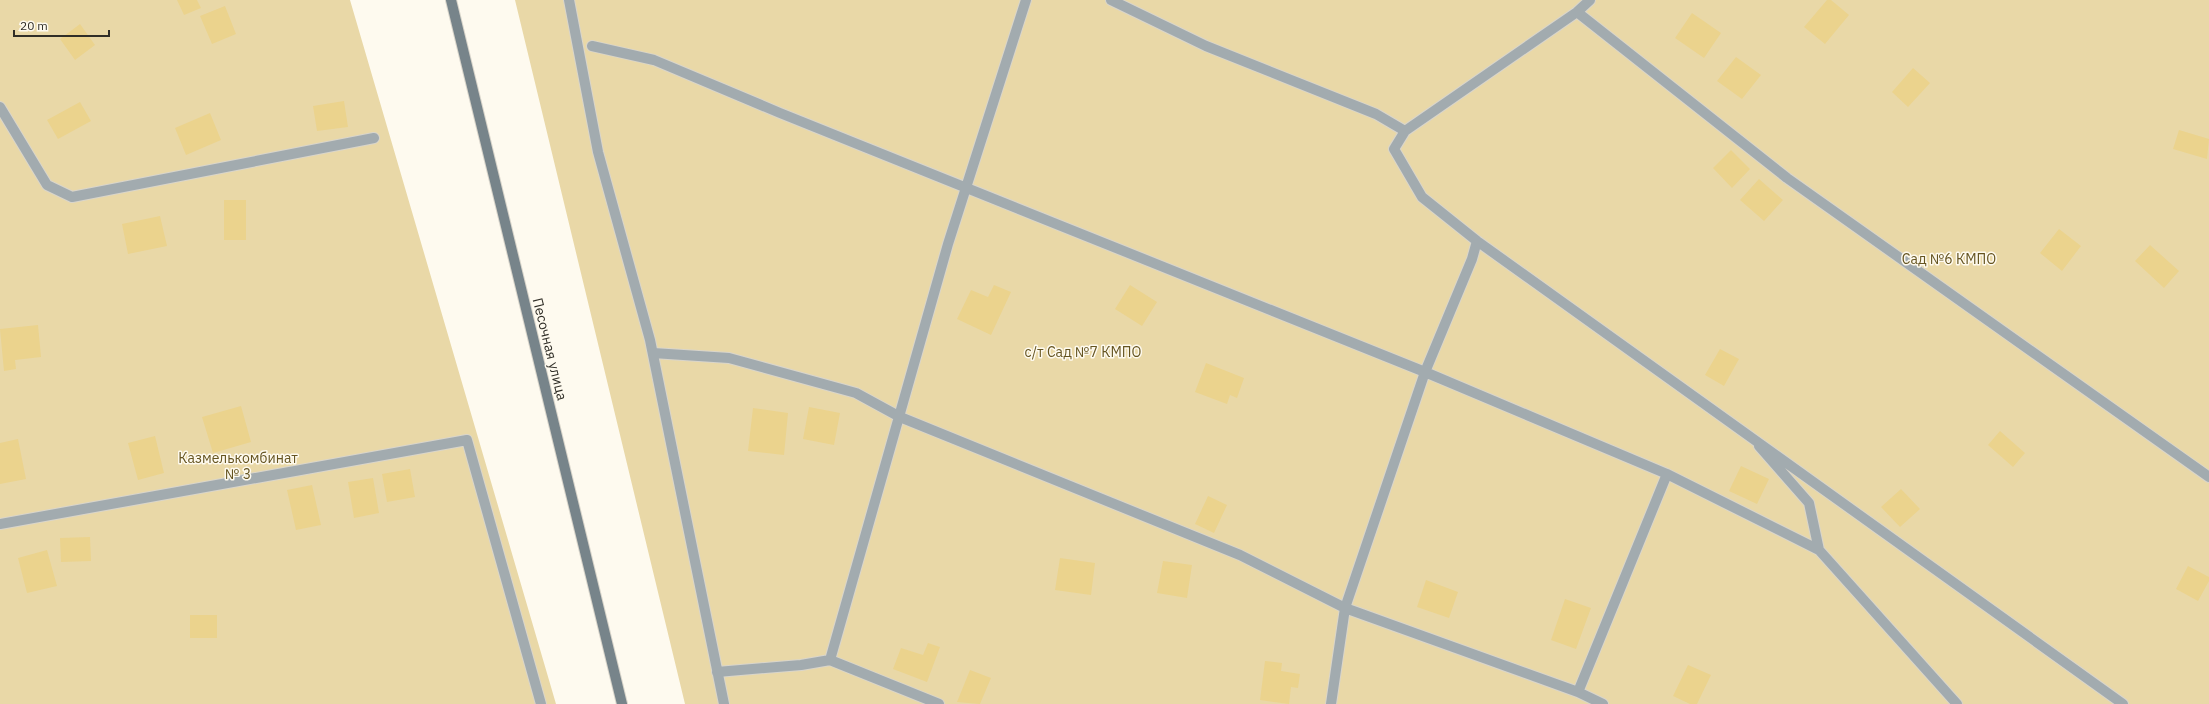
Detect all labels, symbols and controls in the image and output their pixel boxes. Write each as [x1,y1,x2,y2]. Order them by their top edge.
scale bar [14,12,109,38]
text: 20 m [20,18,48,33]
park label: Сад №6 КМПО [1902,250,1996,268]
street label: Песочная улица [529,296,572,403]
park label: с/т Сад №7 КМПО [1025,343,1141,361]
park label: Казмелькомбинат № 3 [178,449,298,483]

